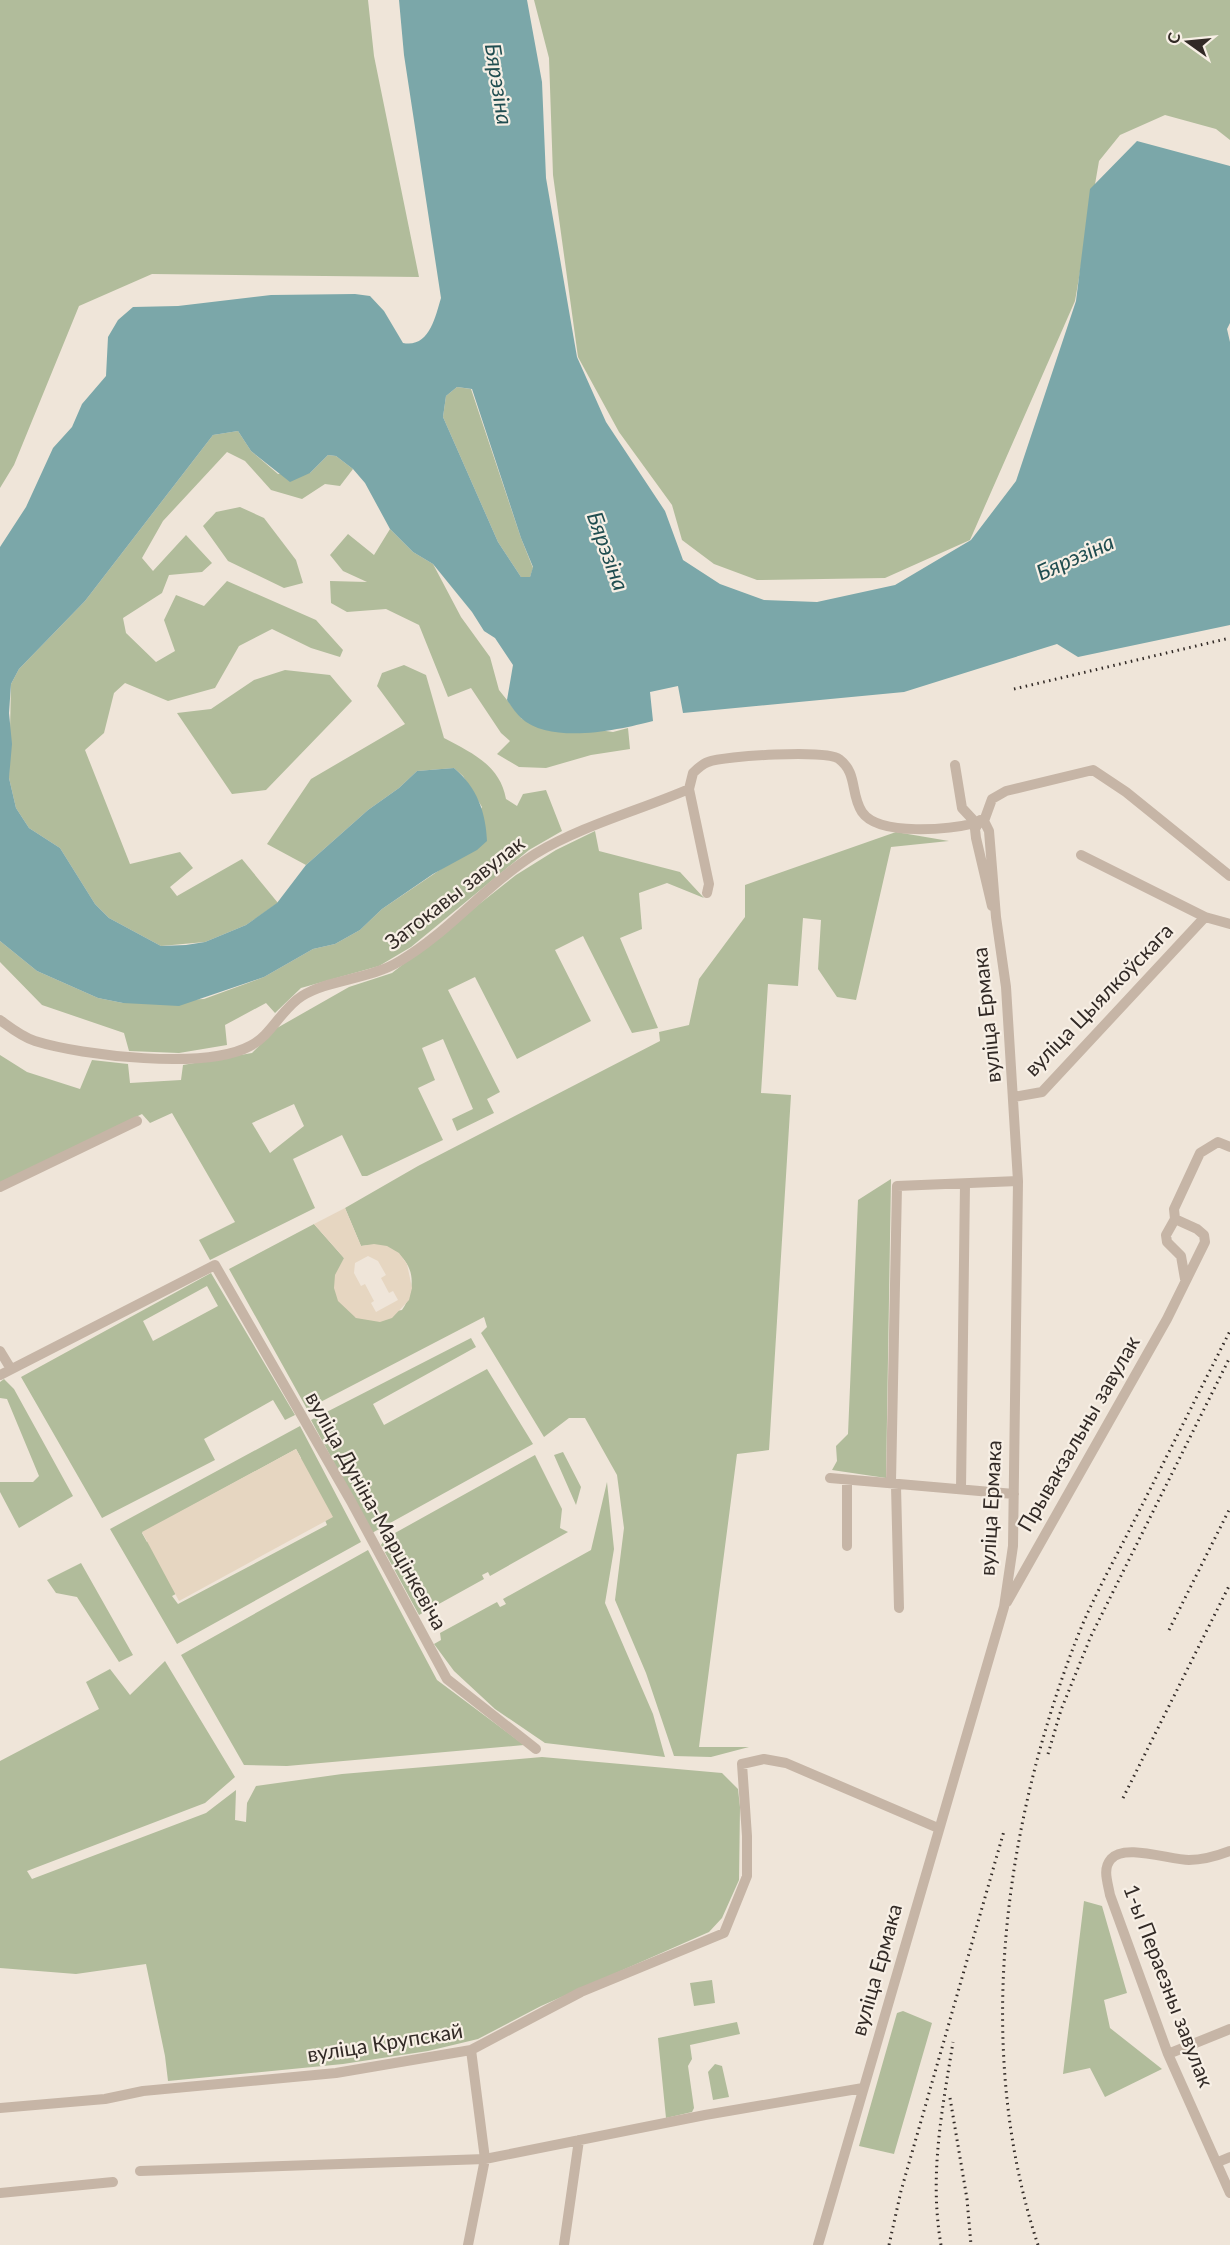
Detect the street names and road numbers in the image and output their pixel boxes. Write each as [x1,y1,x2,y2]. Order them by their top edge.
street label: Затокавы завулак [379,830,529,954]
street label: вуліца Цыялкоўскага [1019,917,1177,1081]
street label: вуліца Ермака [966,946,1005,1084]
street label: Прывакзальны завулак [1011,1331,1144,1536]
street label: вуліца Дуніна-Марцінкевіча [301,1387,453,1634]
street label: вуліца Ермака [973,1439,1006,1576]
street label: 1-ы Пераезны завулак [1119,1881,1220,2091]
street label: вуліца Ермака [845,1901,906,2038]
street label: вуліца Крупскай [305,2017,464,2066]

